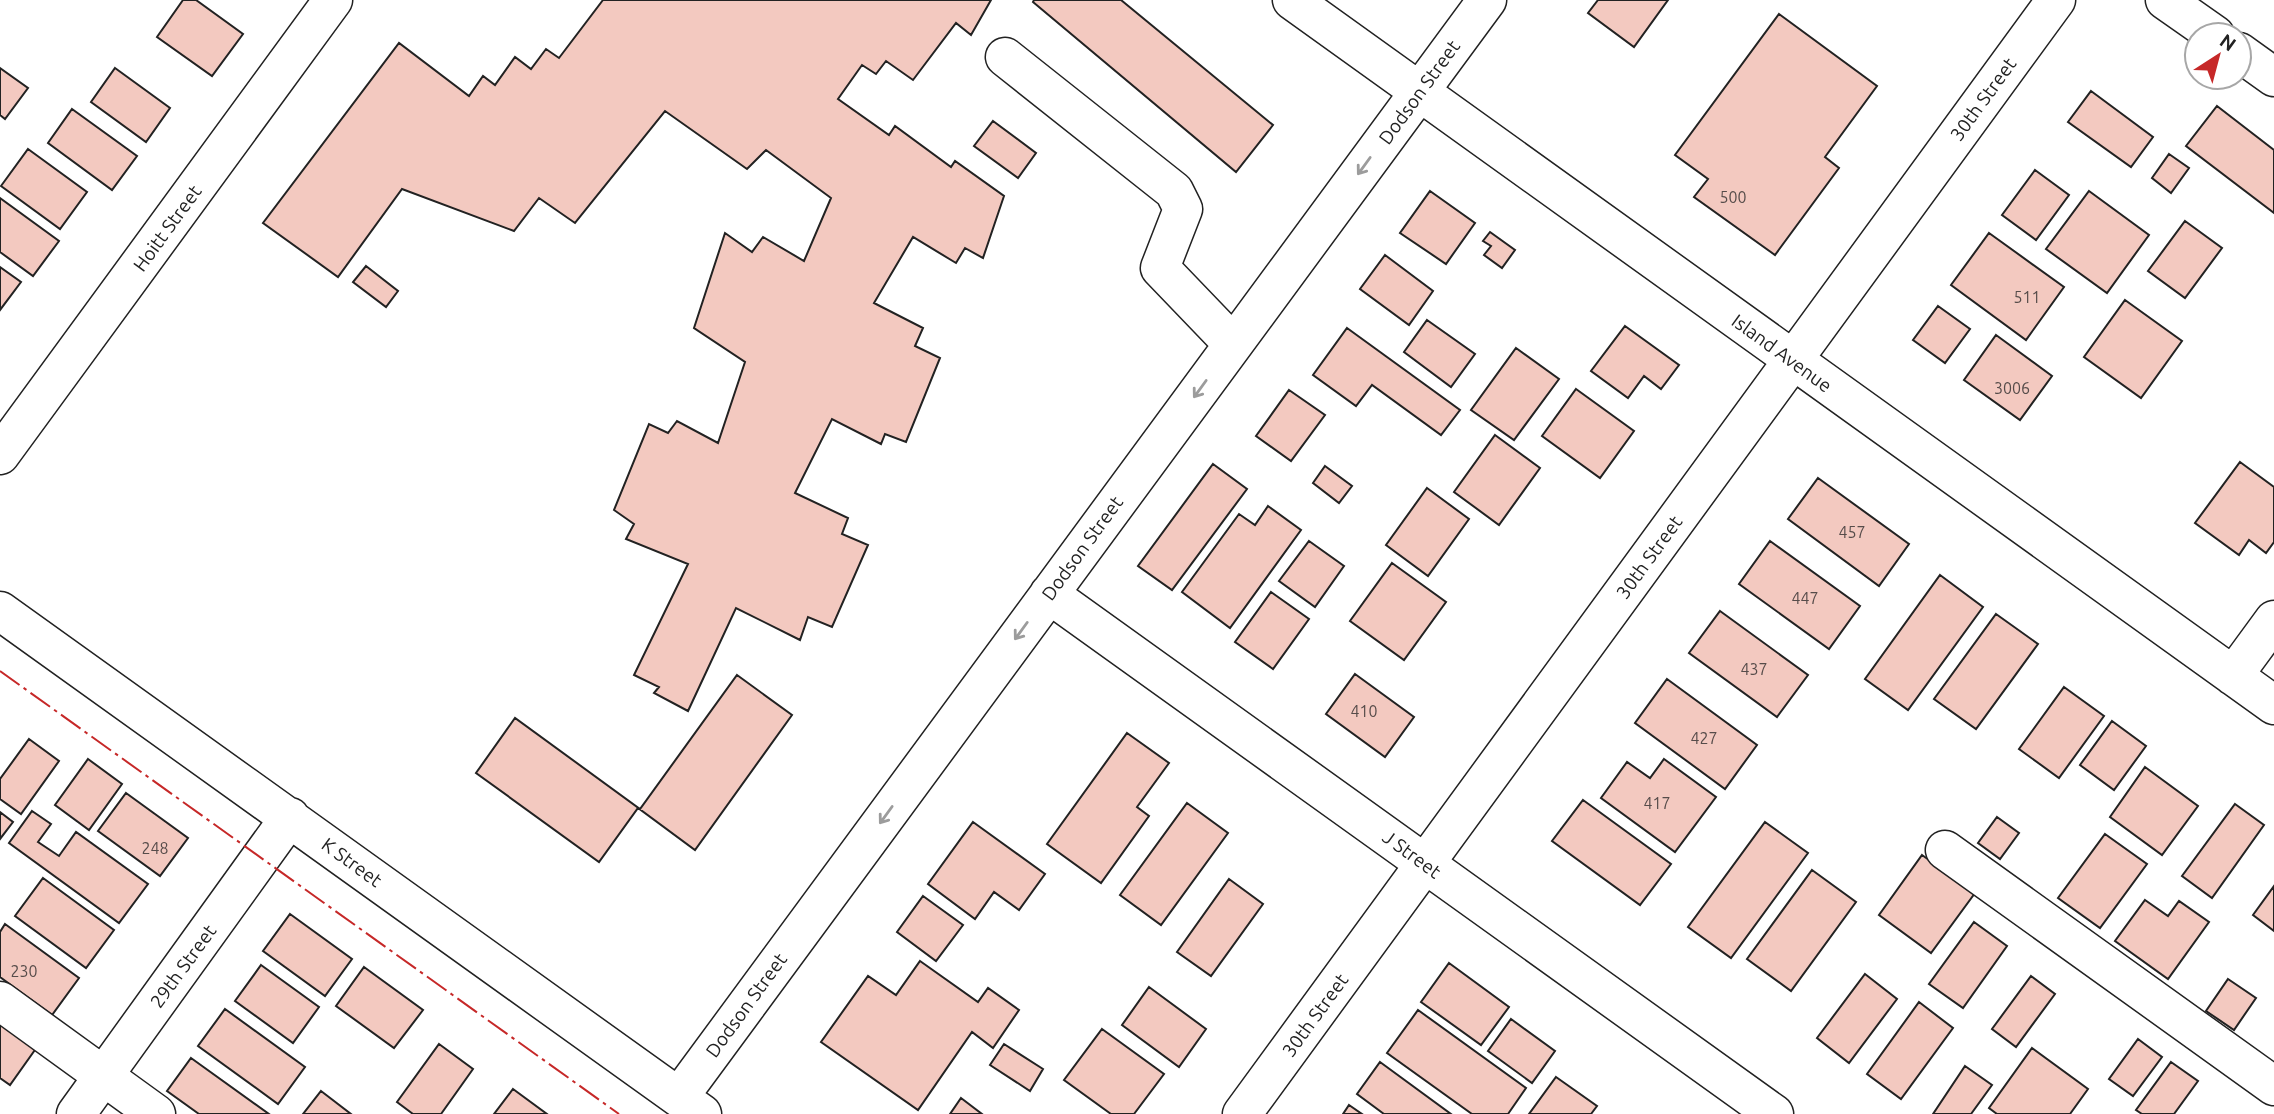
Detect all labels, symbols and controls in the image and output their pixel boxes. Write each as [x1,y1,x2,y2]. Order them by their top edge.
north arrow [2183,21,2253,91]
text: N [2216,29,2240,55]
street label: Dodson Street [1374,35,1464,148]
street label: 30th Street [1946,53,2021,145]
one-way arrow [1356,157,1371,175]
street label: Hoitt Street [128,180,206,275]
house number: 500 [1719,188,1747,206]
house number: 511 [2013,288,2041,306]
street label: Island Avenue [1728,309,1836,397]
one-way arrow [1192,379,1207,398]
house number: 3006 [1994,379,2030,397]
street label: Dodson Street [1037,491,1127,604]
street label: 30th Street [1612,511,1687,603]
house number: 457 [1838,523,1866,541]
house number: 447 [1791,589,1819,607]
one-way arrow [1014,622,1029,640]
house number: 437 [1740,660,1768,678]
house number: 410 [1350,702,1378,720]
house number: 427 [1690,729,1718,747]
house number: 417 [1643,794,1671,812]
one-way arrow [879,805,894,824]
street label: J Street [1379,825,1446,883]
street label: K Street [318,833,387,891]
house number: 248 [141,839,169,857]
street label: 29th Street [146,920,221,1012]
street label: Dodson Street [701,948,791,1061]
house number: 230 [10,962,38,980]
street label: 30th Street [1278,969,1353,1061]

